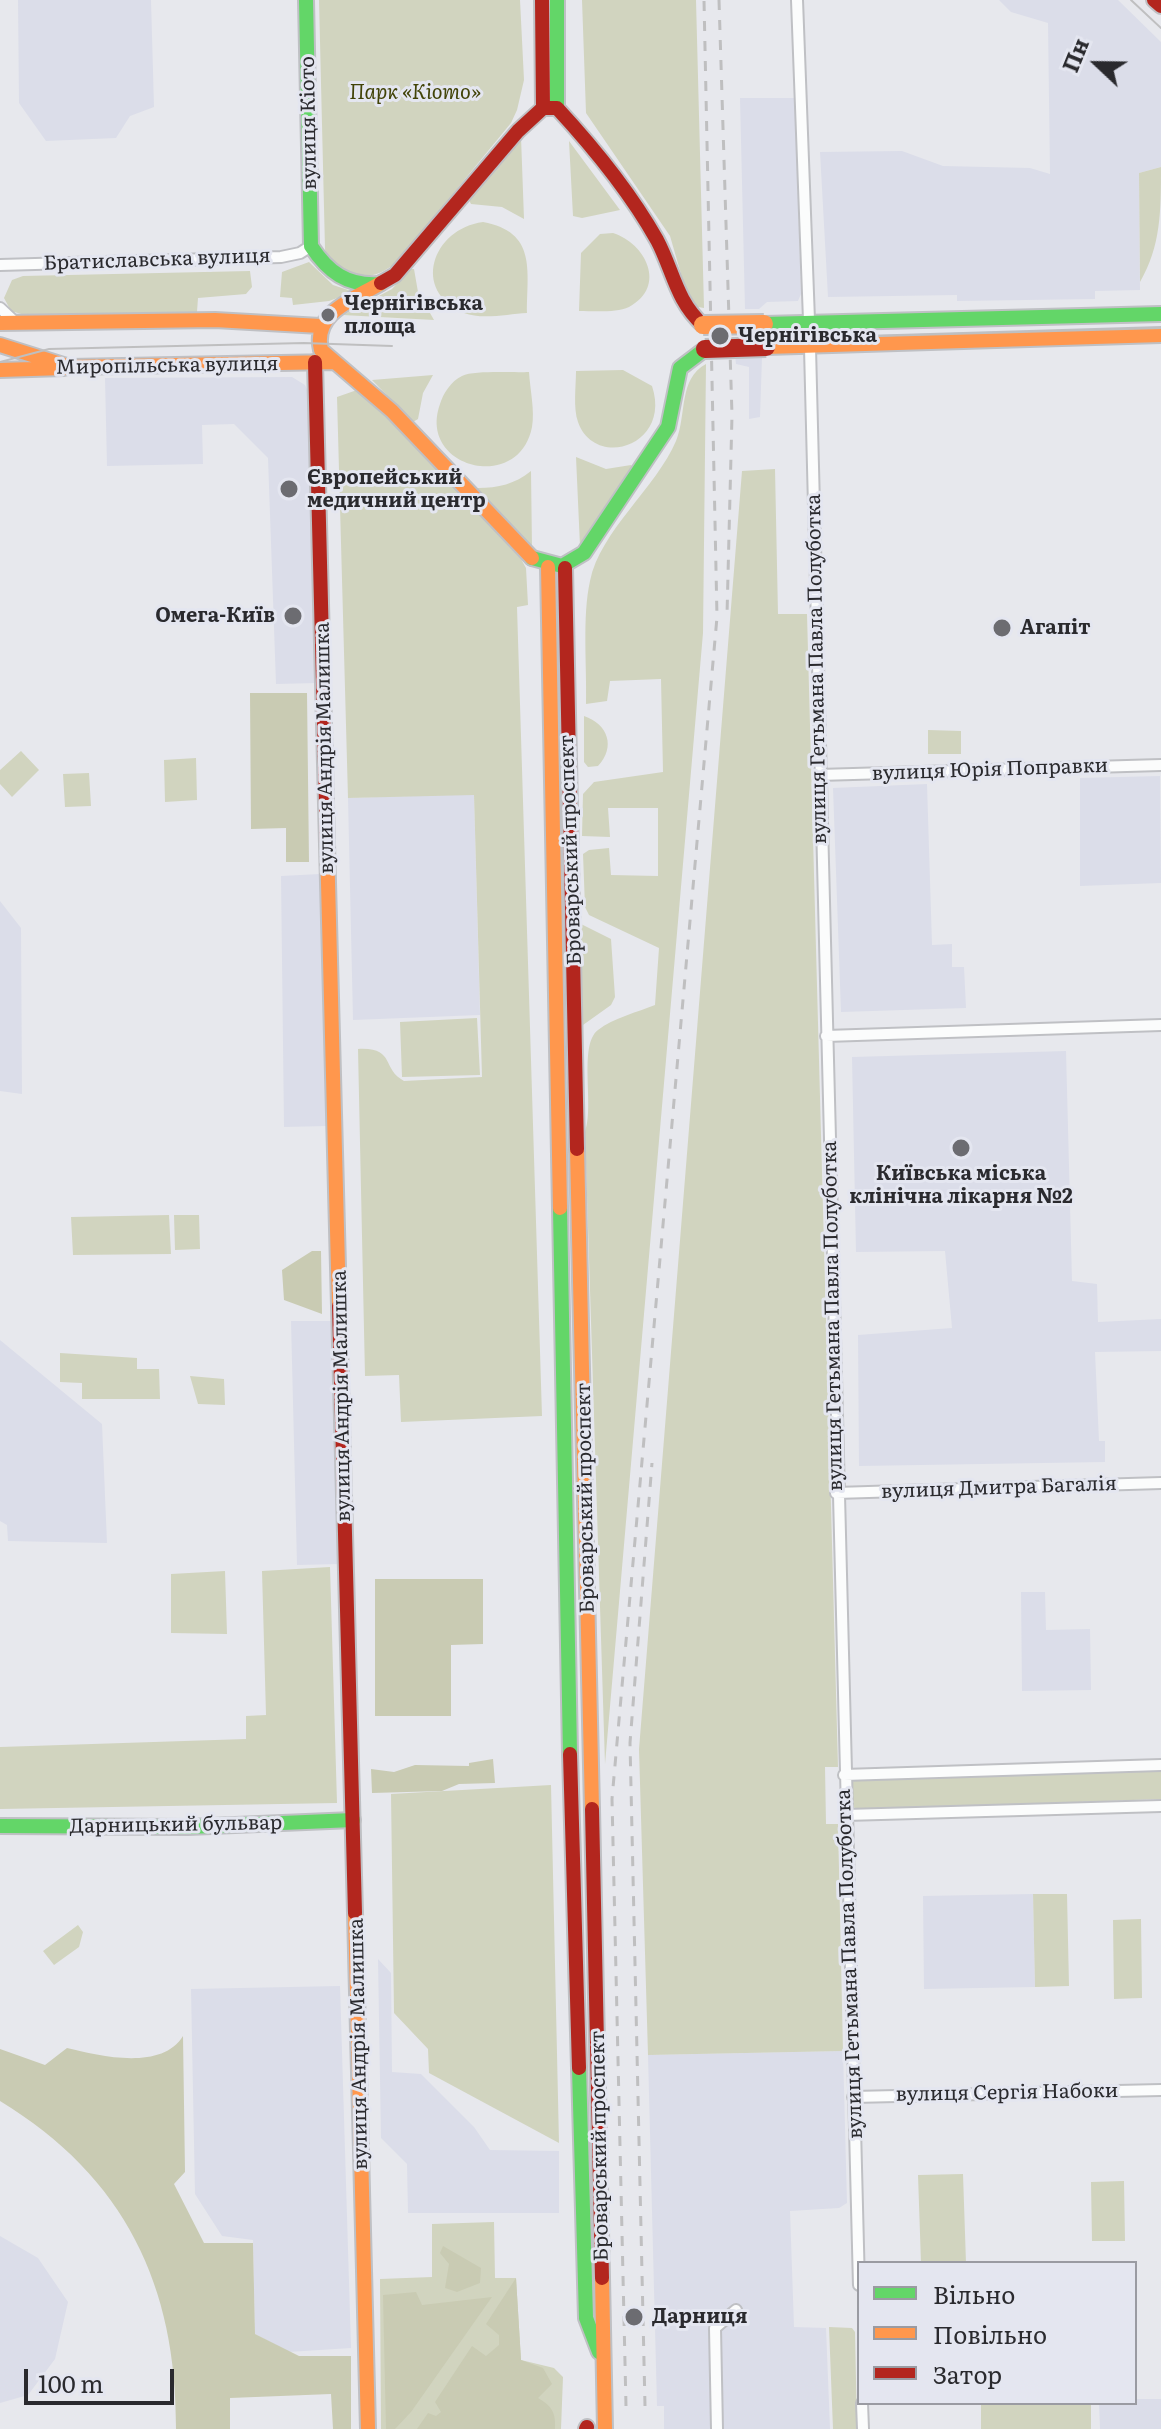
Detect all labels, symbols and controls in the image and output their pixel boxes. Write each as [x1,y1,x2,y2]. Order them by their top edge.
north arrow [1057,24,1137,104]
text: Пн [1053,33,1096,77]
street label: вулиця Кіото [296,56,322,190]
park label: Парк «Кіото» [349,81,481,105]
street label: Братиславська вулиця [43,244,271,276]
place label: Чернігівська площа [344,292,483,339]
marker: Чернігівська площа [319,306,337,324]
place label: Чернігівська [738,324,877,348]
marker: Чернігівська [709,325,731,347]
street label: Миропільська вулиця [55,352,279,380]
place label: Європейський медичний центр [307,466,486,513]
marker: Європейський медичний центр [278,478,300,500]
street label: вулиця Гетьмана Павла Полуботка [802,494,832,844]
place label: Омега-Київ [155,604,275,628]
marker: Омега-Київ [282,605,304,627]
place label: Агапіт [1020,616,1091,640]
marker: Агапіт [991,617,1013,639]
street label: вулиця Андрія Малишка [311,622,339,874]
street label: Броварський проспект [555,734,587,966]
street label: вулиця Юрія Поправки [871,754,1109,786]
marker: Київська міська клінічна лікарня №2 [950,1137,972,1159]
street label: вулиця Гетьмана Павла Полуботка [818,1141,848,1491]
place label: Київська міська клінічна лікарня №2 [849,1162,1073,1209]
street label: вулиця Андрія Малишка [328,1270,356,1522]
street label: Броварський проспект [572,1382,600,1614]
street label: вулиця Дмитра Багалія [881,1472,1117,1504]
street label: вулиця Гетьмана Павла Полуботка [832,1789,868,2139]
street label: Дарницький бульвар [70,1811,282,1839]
street label: вулиця Андрія Малишка [345,1918,373,2170]
street label: Броварський проспект [586,2030,614,2262]
street label: вулиця Сергія Набоки [895,2079,1119,2107]
legend [857,2261,1137,2405]
text: Вільно [933,2276,1015,2311]
place label: Дарниця [652,2305,747,2329]
marker: Дарниця [623,2306,645,2328]
text: Повільно [933,2316,1047,2351]
scale bar [28,2353,178,2403]
text: Затор [933,2356,1002,2391]
text: 100 m [38,2365,104,2400]

